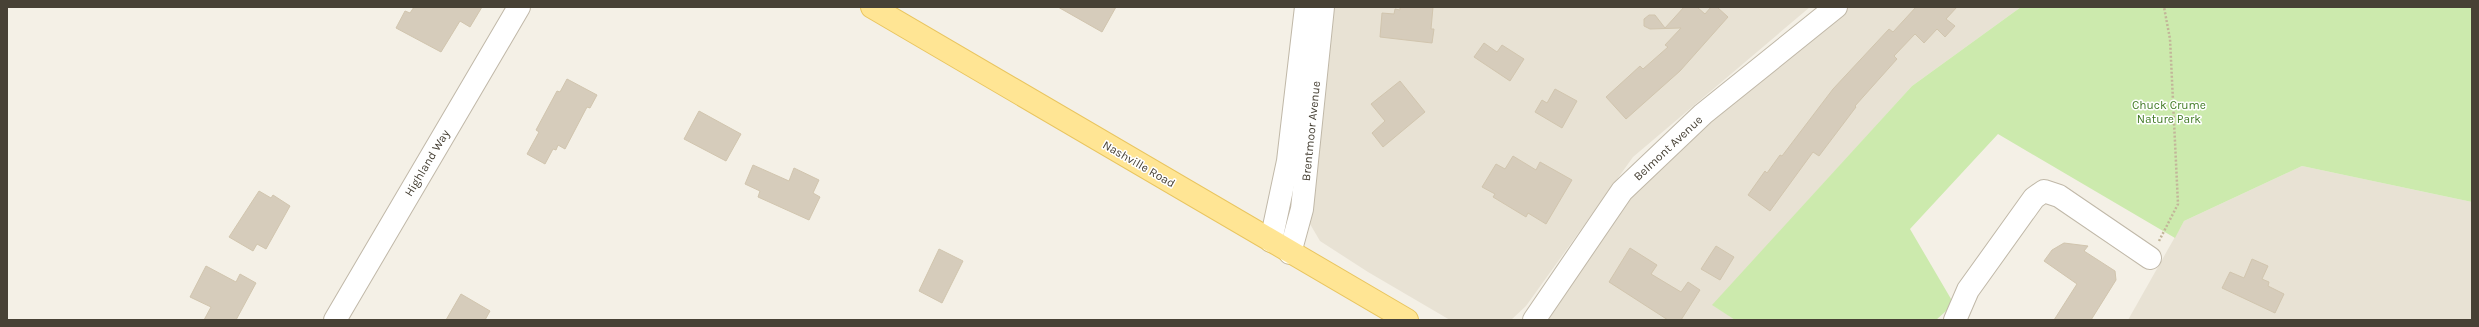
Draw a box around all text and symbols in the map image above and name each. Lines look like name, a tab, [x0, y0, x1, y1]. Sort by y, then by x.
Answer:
street label: Brentmoor Avenue	[1299, 80, 1323, 182]
park label: Chuck Crume Nature Park	[2132, 98, 2206, 126]
street label: Belmont Avenue	[1631, 113, 1705, 183]
street label: Highland Way	[402, 127, 453, 199]
street label: Nashville Road	[1100, 138, 1178, 190]

